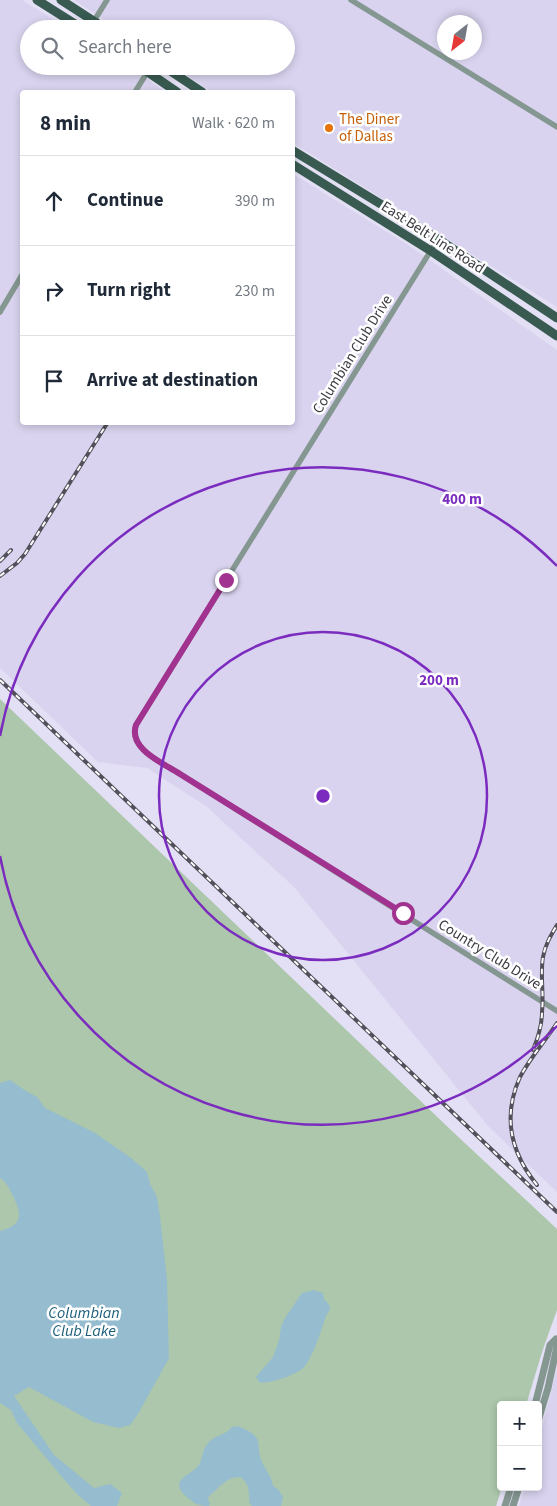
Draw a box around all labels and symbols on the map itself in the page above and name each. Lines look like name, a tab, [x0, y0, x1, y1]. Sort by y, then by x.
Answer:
north arrow	[437, 15, 482, 60]
place label: The Diner of Dallas	[339, 109, 400, 147]
marker: The Diner of Dallas	[323, 122, 335, 134]
street label: East Belt Line Road	[377, 196, 489, 279]
street label: Columbian Club Drive	[307, 291, 397, 418]
text: 400 m	[442, 489, 482, 510]
route end	[215, 569, 238, 592]
text: 200 m	[419, 670, 459, 691]
centre of rings	[314, 787, 332, 805]
route start	[392, 902, 415, 925]
street label: Country Club Drive	[434, 914, 545, 995]
water label: Columbian Club Lake	[48, 1302, 120, 1342]

